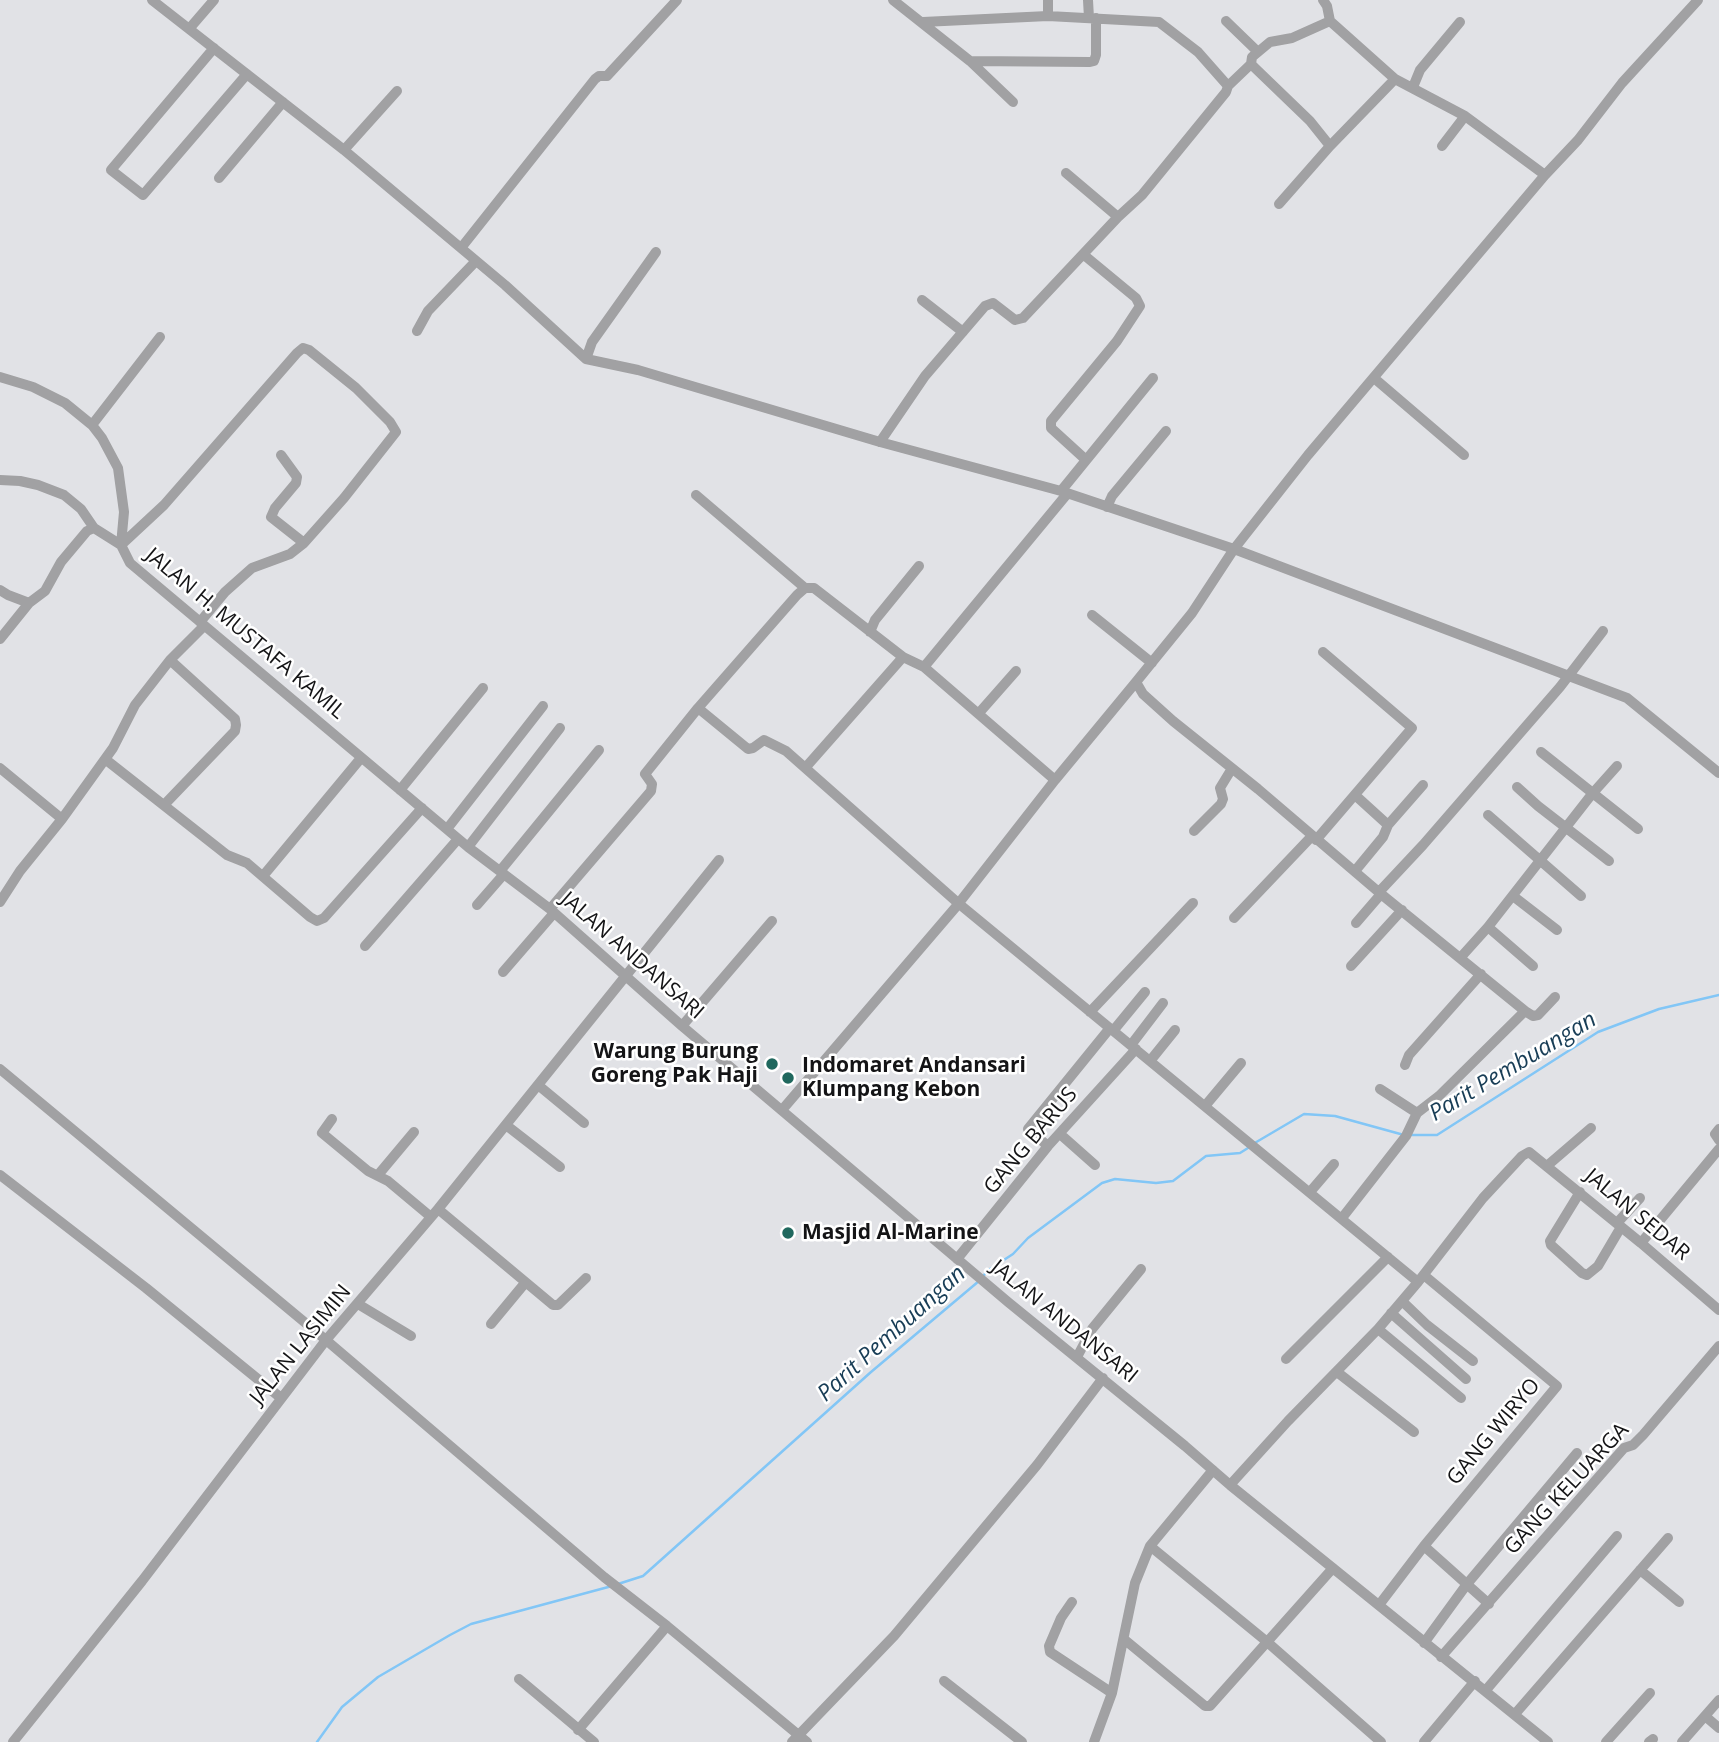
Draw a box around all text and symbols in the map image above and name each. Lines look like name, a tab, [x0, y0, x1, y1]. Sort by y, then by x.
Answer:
street label: JALAN H. MUSTAFA KAMIL	[140, 543, 350, 725]
street label: JALAN ANDANSARI	[555, 887, 709, 1025]
water label: Parit Pembuangan	[1424, 1006, 1602, 1128]
place label: Warung Burung Goreng Pak Haji	[591, 1039, 758, 1089]
place label: Indomaret Andansari Klumpang Kebon	[802, 1053, 1026, 1103]
marker: Warung Burung Goreng Pak Haji	[764, 1056, 780, 1072]
marker: Indomaret Andansari Klumpang Kebon	[780, 1070, 796, 1086]
street label: GANG BARUS	[979, 1082, 1083, 1200]
street label: JALAN SEDAR	[1579, 1164, 1695, 1266]
place label: Masjid Al-Marine	[802, 1220, 979, 1246]
marker: Masjid Al-Marine	[780, 1225, 796, 1241]
street label: JALAN ANDANSARI	[986, 1255, 1142, 1389]
water label: Parit Pembuangan	[812, 1260, 972, 1408]
street label: JALAN LASIMIN	[245, 1280, 357, 1410]
street label: GANG WIRYO	[1442, 1374, 1546, 1490]
street label: GANG KELUARGA	[1500, 1418, 1634, 1560]

